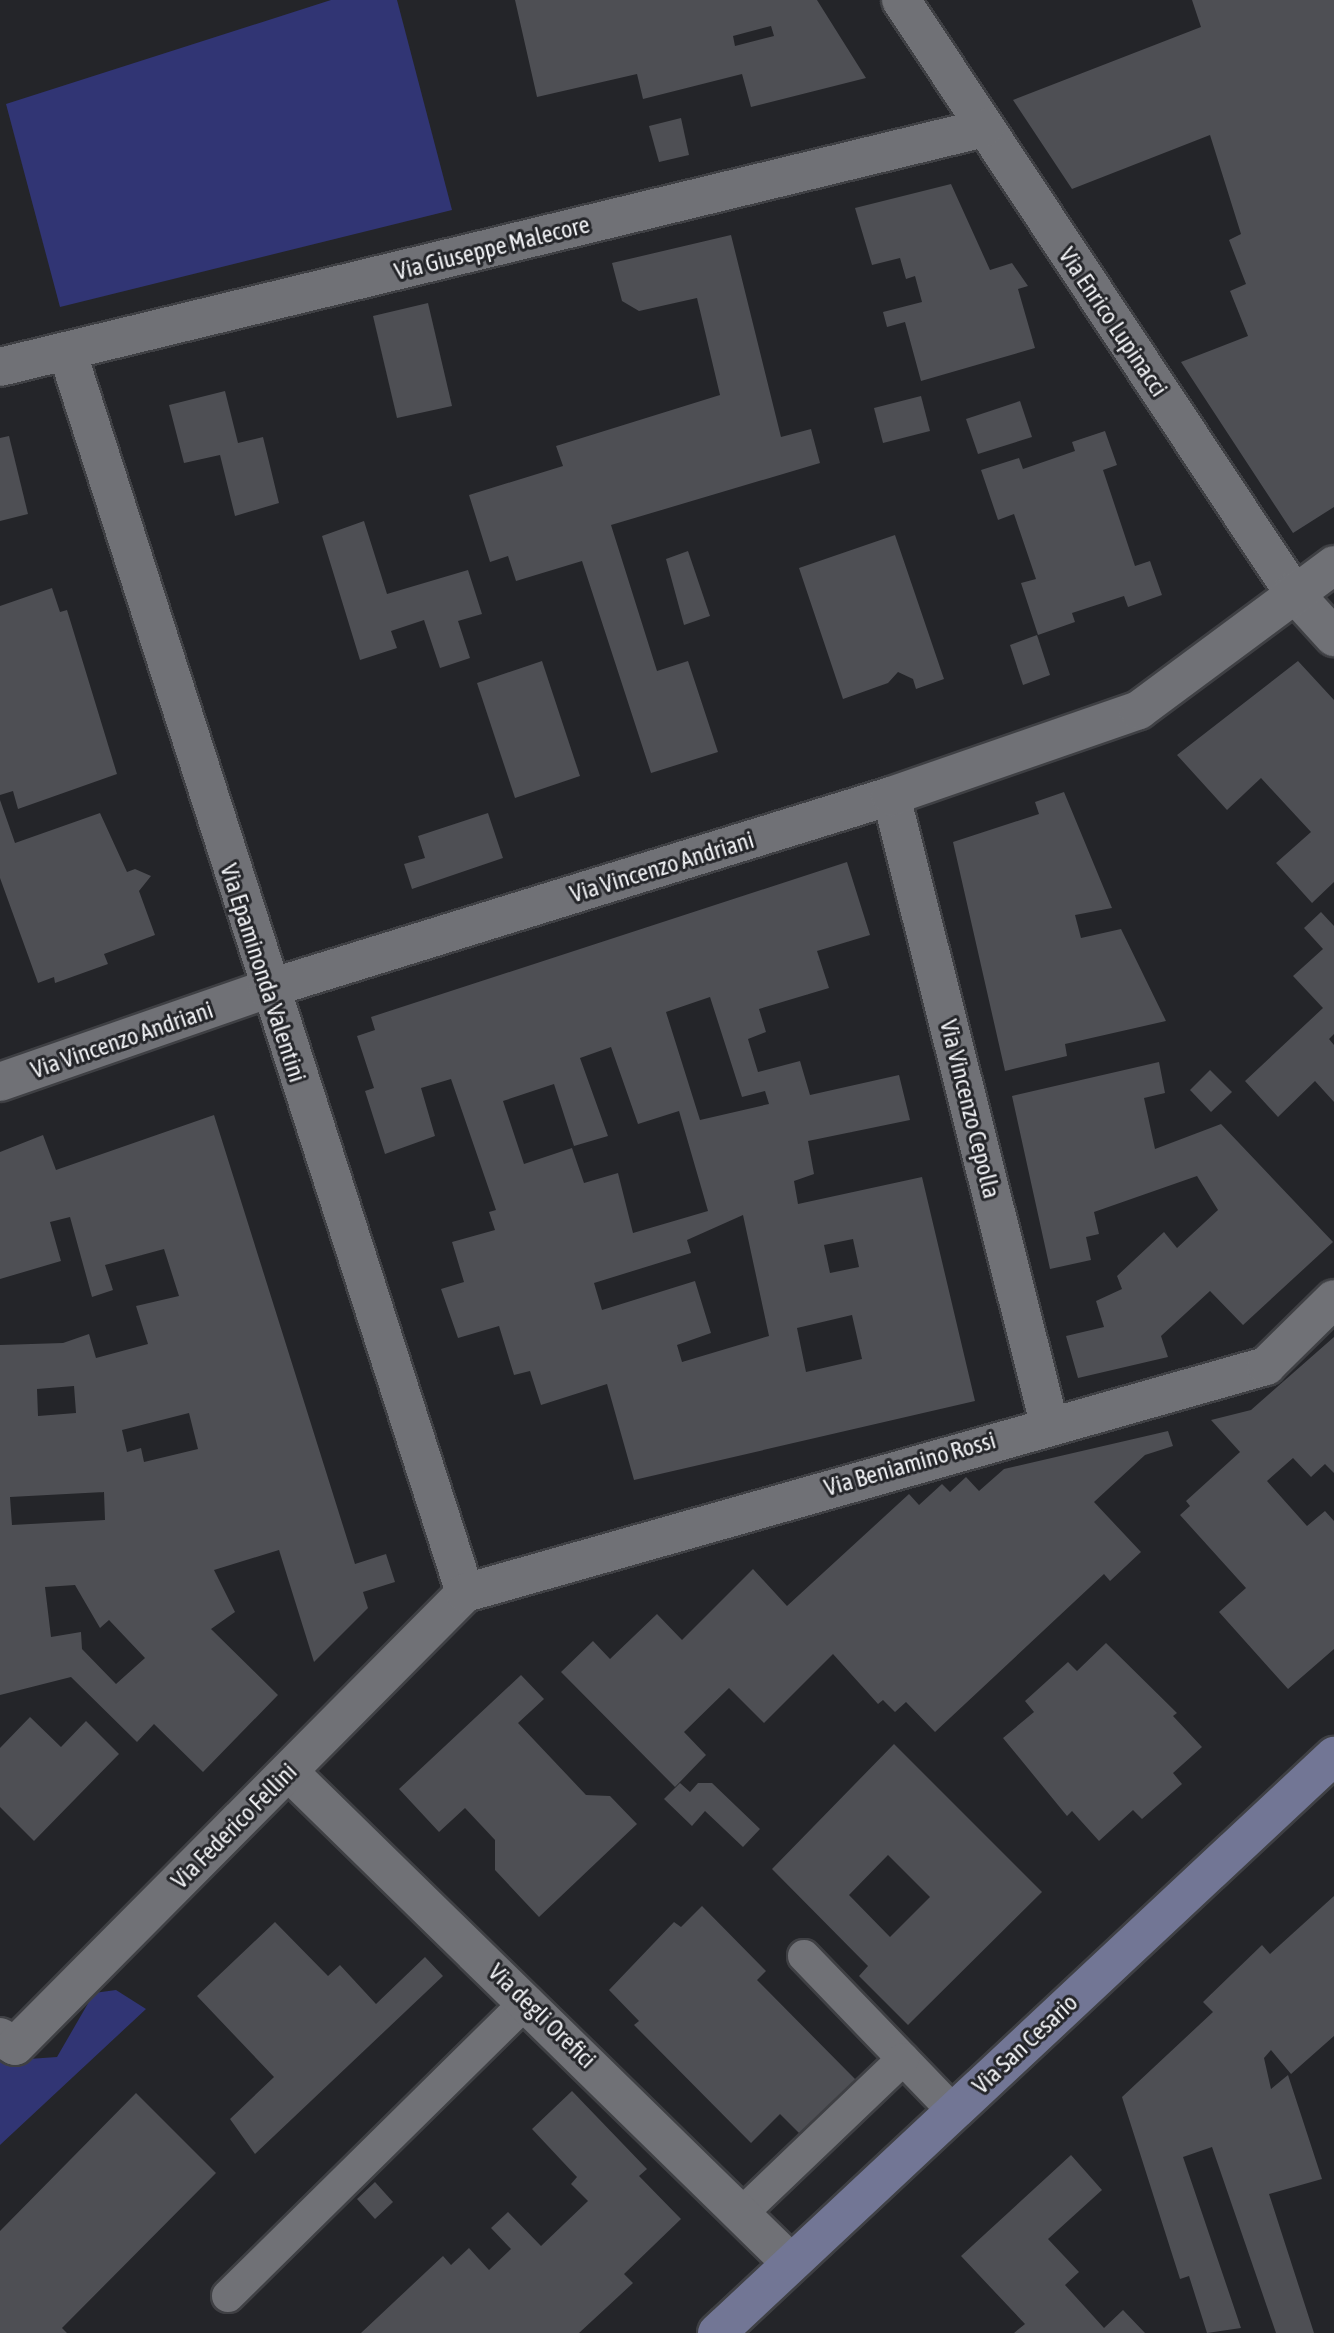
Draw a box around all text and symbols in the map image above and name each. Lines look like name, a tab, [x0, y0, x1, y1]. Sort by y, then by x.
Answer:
street label: Via Giuseppe Malecore	[391, 210, 593, 286]
street label: Via Enrico Lupinacci	[1053, 242, 1173, 402]
street label: Via Vincenzo Andriani	[567, 825, 757, 909]
street label: Via Epaminonda Valentini	[214, 860, 312, 1086]
street label: Via Vincenzo Andriani	[27, 995, 217, 1085]
street label: Via Vincenzo Cepolla	[934, 1017, 1006, 1201]
street label: Via Beniamino Rossi	[821, 1426, 999, 1502]
street label: Via Federico Fellini	[165, 1757, 303, 1895]
street label: Via degli Orefici	[482, 1958, 602, 2074]
street label: Via San Cesario	[967, 1988, 1083, 2100]

